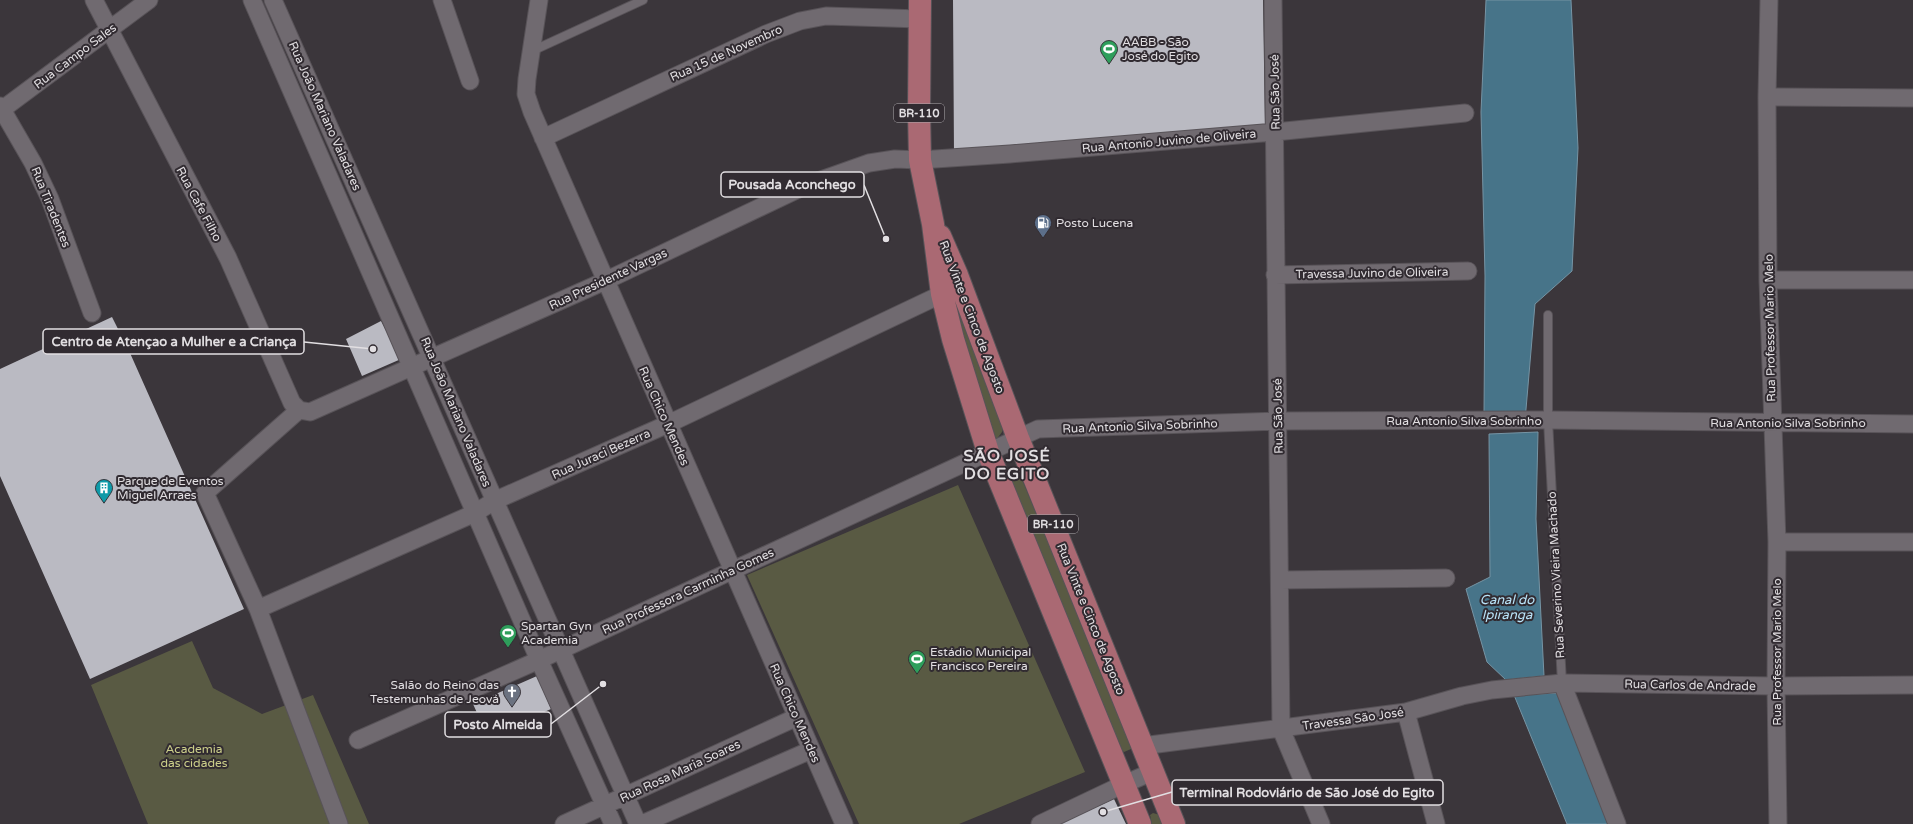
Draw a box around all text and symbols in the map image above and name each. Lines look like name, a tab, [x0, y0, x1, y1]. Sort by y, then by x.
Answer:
street label: Rua Campo Sales	[31, 20, 119, 92]
street label: Rua 15 de Novembro	[668, 22, 784, 84]
place label: AABB - São José do Egito	[1122, 35, 1198, 63]
street label: Rua João Mariano Valadares	[286, 39, 364, 193]
sports icon: AABB - São José do Egito	[1099, 39, 1119, 64]
street label: Rua São José	[1267, 54, 1283, 130]
road number: BR-110	[894, 104, 944, 122]
street label: Rua Antonio Juvino de Oliveira	[1081, 126, 1257, 156]
street label: Rua Cafe Filho	[173, 164, 225, 244]
street label: Rua Tiradentes	[28, 165, 74, 250]
callout: Pousada Aconchego	[721, 172, 864, 197]
text: Pousada Aconchego	[728, 177, 856, 193]
fuel station icon: Posto Lucena	[1033, 213, 1053, 238]
place label: Posto Lucena	[1056, 216, 1133, 230]
street label: Rua Vinte e Cinco de Agosto	[936, 239, 1008, 395]
street label: Rua Presidente Vargas	[547, 245, 669, 312]
street label: Rua Professor Mario Melo	[1762, 254, 1778, 402]
street label: Travessa Juvino de Oliveira	[1296, 265, 1448, 281]
callout: Centro de Atençao a Mulher e a Criança	[43, 329, 304, 354]
text: Centro de Atençao a Mulher e a Criança	[52, 334, 296, 350]
street label: Rua João Mariano Valadares	[418, 335, 494, 489]
street label: Rua Chico Mendes	[636, 364, 692, 468]
street label: Rua São José	[1270, 378, 1286, 454]
street label: Rua Antonio Silva Sobrinho	[1386, 414, 1542, 428]
street label: Rua Antonio Silva Sobrinho	[1062, 416, 1218, 436]
street label: Rua Antonio Silva Sobrinho	[1710, 416, 1866, 430]
street label: Rua Juraci Bezerra	[550, 426, 652, 482]
district label: SÃO JOSÉ DO EGITO	[963, 446, 1051, 484]
place label: Parque de Eventos Miguel Arraes	[117, 474, 224, 502]
building icon: Parque de Eventos Miguel Arraes	[94, 478, 114, 503]
street label: Rua Severino Vieira Machado	[1545, 491, 1567, 659]
road number: BR-110	[1028, 515, 1078, 533]
street label: Rua Vinte e Cinco de Agosto	[1054, 541, 1128, 697]
street label: Rua Professora Carminha Gomes	[600, 545, 776, 637]
street label: Rua Professor Mario Melo	[1770, 578, 1784, 726]
water label: Canal do Ipiranga	[1480, 592, 1535, 623]
place label: Spartan Gyn Academia	[521, 619, 592, 647]
sports icon: Spartan Gyn Academia	[498, 623, 518, 648]
place label: Estádio Municipal Francisco Pereira	[930, 645, 1031, 673]
sports icon: Estádio Municipal Francisco Pereira	[907, 649, 927, 674]
street label: Rua Chico Mendes	[767, 661, 823, 765]
street label: Rua Carlos de Andrade	[1624, 677, 1756, 693]
place label: Salão do Reino das Testemunhas de Jeová	[370, 678, 499, 706]
church icon: Salão do Reino das Testemunhas de Jeová	[502, 682, 522, 707]
street label: Travessa São José	[1301, 705, 1405, 733]
callout: Posto Almeida	[445, 712, 551, 737]
text: Posto Almeida	[453, 717, 543, 733]
street label: Rua Rosa Maria Soares	[618, 737, 743, 805]
park label: Academia das cidades	[160, 742, 228, 770]
callout: Terminal Rodoviário de São José do Egito	[1172, 780, 1443, 805]
text: Terminal Rodoviário de São José do Egito	[1179, 785, 1435, 801]

